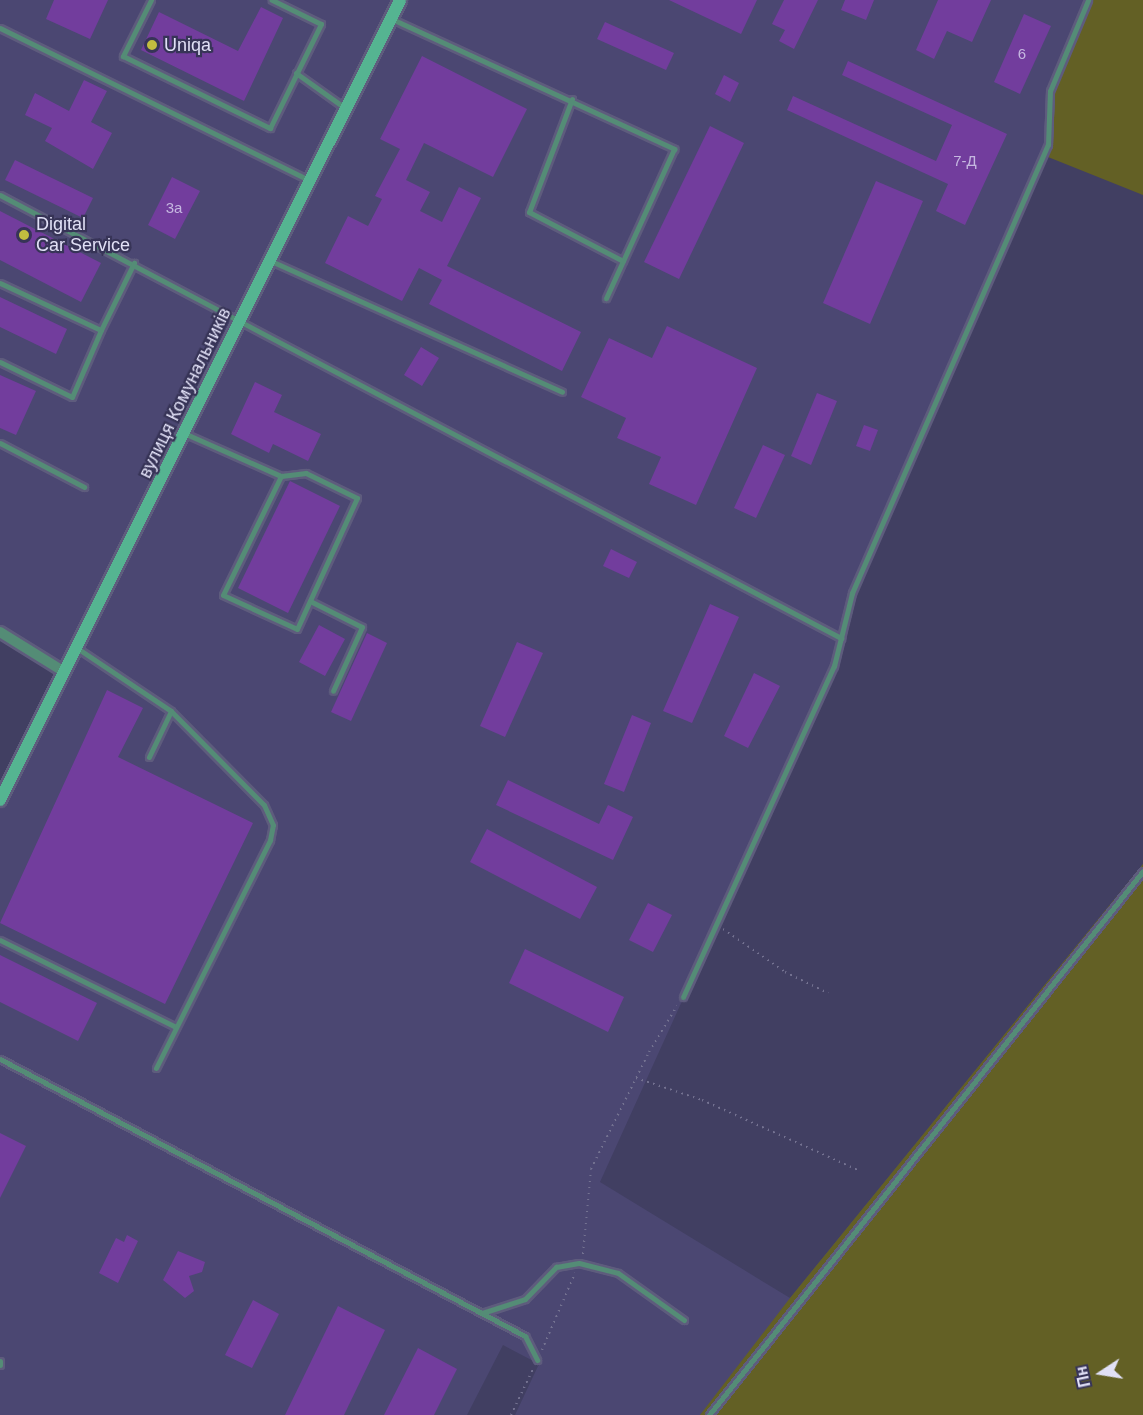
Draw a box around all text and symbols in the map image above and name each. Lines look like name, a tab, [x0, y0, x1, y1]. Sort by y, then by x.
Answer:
place label: Uniqa	[164, 34, 211, 56]
marker: Uniqa	[145, 38, 159, 52]
house number: 6	[1018, 45, 1026, 63]
house number: 7-Д	[953, 152, 977, 170]
house number: 3а	[166, 199, 182, 217]
place label: Digital Car Service	[36, 214, 130, 256]
marker: Digital Car Service	[17, 228, 31, 242]
street label: вулиця Комунальників	[134, 304, 236, 482]
north arrow	[1071, 1343, 1131, 1403]
text: Пн	[1072, 1365, 1093, 1389]

